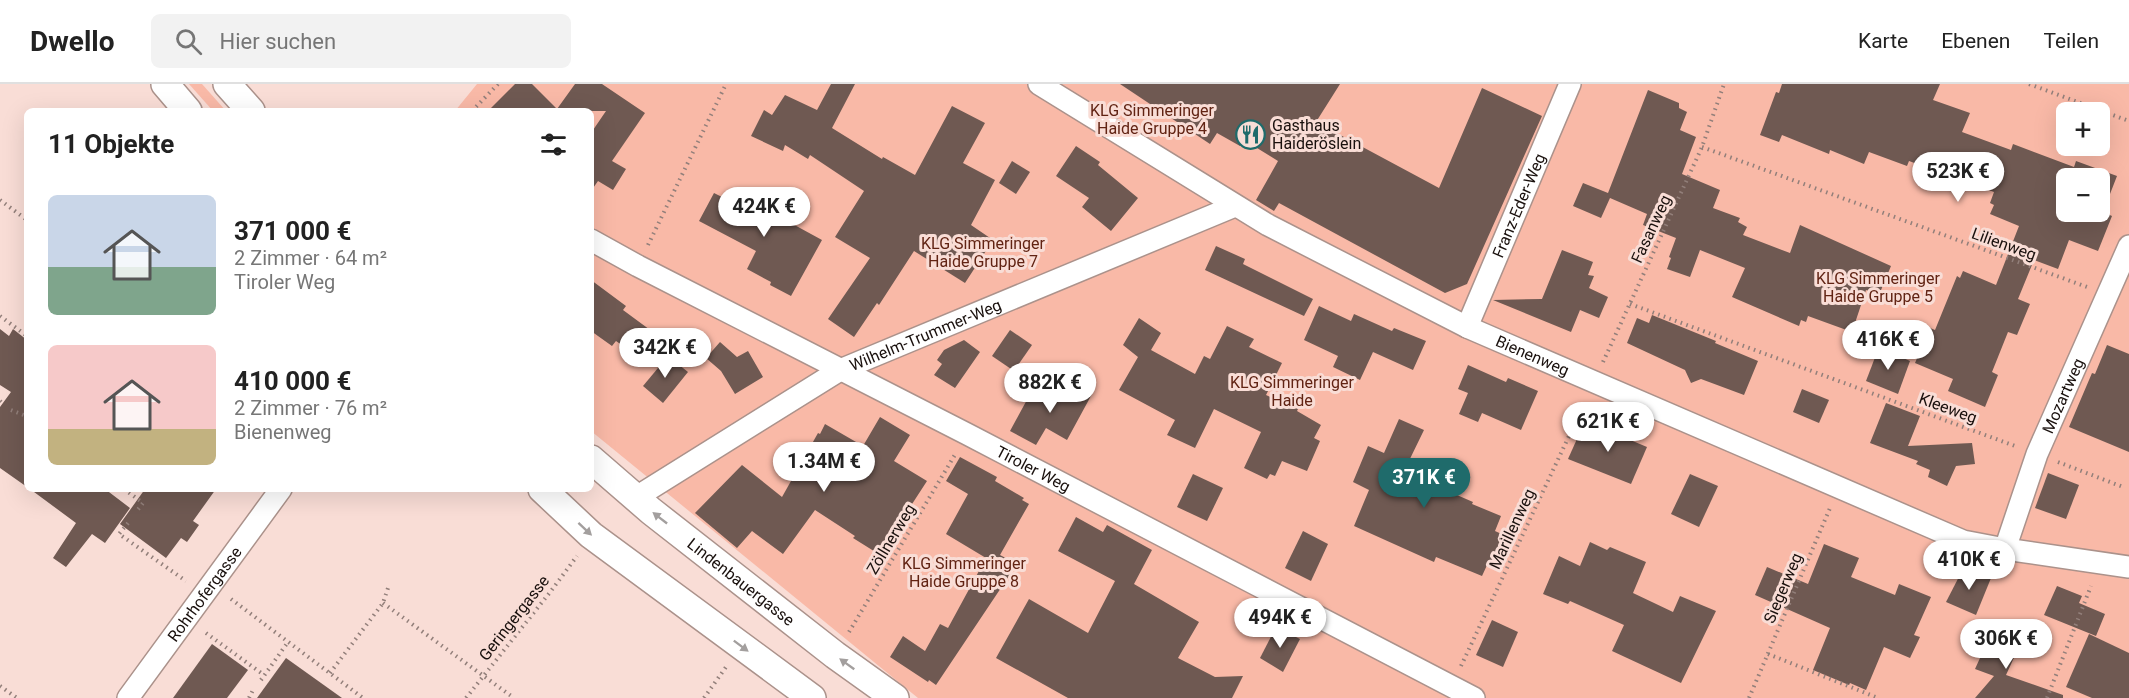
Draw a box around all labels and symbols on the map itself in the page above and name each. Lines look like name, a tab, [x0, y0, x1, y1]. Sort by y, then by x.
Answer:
park label: KLG Simmeringer Haide Gruppe 4	[1090, 101, 1215, 138]
place label: Gasthaus Haideröslein	[1272, 116, 1361, 153]
restaurant icon: Gasthaus Haideröslein	[1235, 118, 1267, 150]
street label: Franz-Eder-Weg	[1488, 150, 1549, 260]
pin: 523K €	[1909, 152, 2007, 203]
pin: 424K €	[715, 187, 813, 238]
street label: Fasanweg	[1627, 192, 1675, 266]
street label: Lilienweg	[1969, 224, 2039, 264]
park label: KLG Simmeringer Haide Gruppe 7	[921, 234, 1046, 271]
park label: KLG Simmeringer Haide Gruppe 5	[1816, 269, 1941, 306]
street label: Wilhelm-Trummer-Weg	[847, 295, 1004, 375]
pin: 416K €	[1839, 320, 1937, 371]
pin: 342K €	[616, 328, 714, 379]
street label: Bienenweg	[1493, 331, 1572, 379]
street label: Mozartweg	[2038, 355, 2088, 436]
pin: 882K €	[1001, 363, 1099, 414]
park label: KLG Simmeringer Haide	[1230, 373, 1355, 410]
street label: Kleeweg	[1916, 389, 1980, 427]
pin: 621K €	[1559, 402, 1657, 453]
street label: Tiroler Weg	[993, 441, 1074, 496]
pin: 1.34M €	[769, 442, 879, 493]
pin: 371K €	[1375, 458, 1473, 509]
street label: Marillenweg	[1485, 486, 1539, 572]
street label: Zöllnerweg	[863, 500, 919, 578]
one-way arrow	[652, 512, 668, 525]
one-way arrow	[577, 522, 592, 536]
street label: Lindenbauergasse	[684, 534, 799, 629]
pin: 410K €	[1920, 540, 2018, 591]
street label: Rohrhofergasse	[163, 543, 245, 645]
street label: Siegerweg	[1760, 550, 1806, 626]
park label: KLG Simmeringer Haide Gruppe 8	[902, 554, 1027, 591]
street label: Geringergasse	[475, 572, 553, 664]
pin: 494K €	[1231, 598, 1329, 649]
pin: 306K €	[1957, 619, 2055, 670]
one-way arrow	[732, 640, 748, 652]
one-way arrow	[840, 658, 856, 670]

